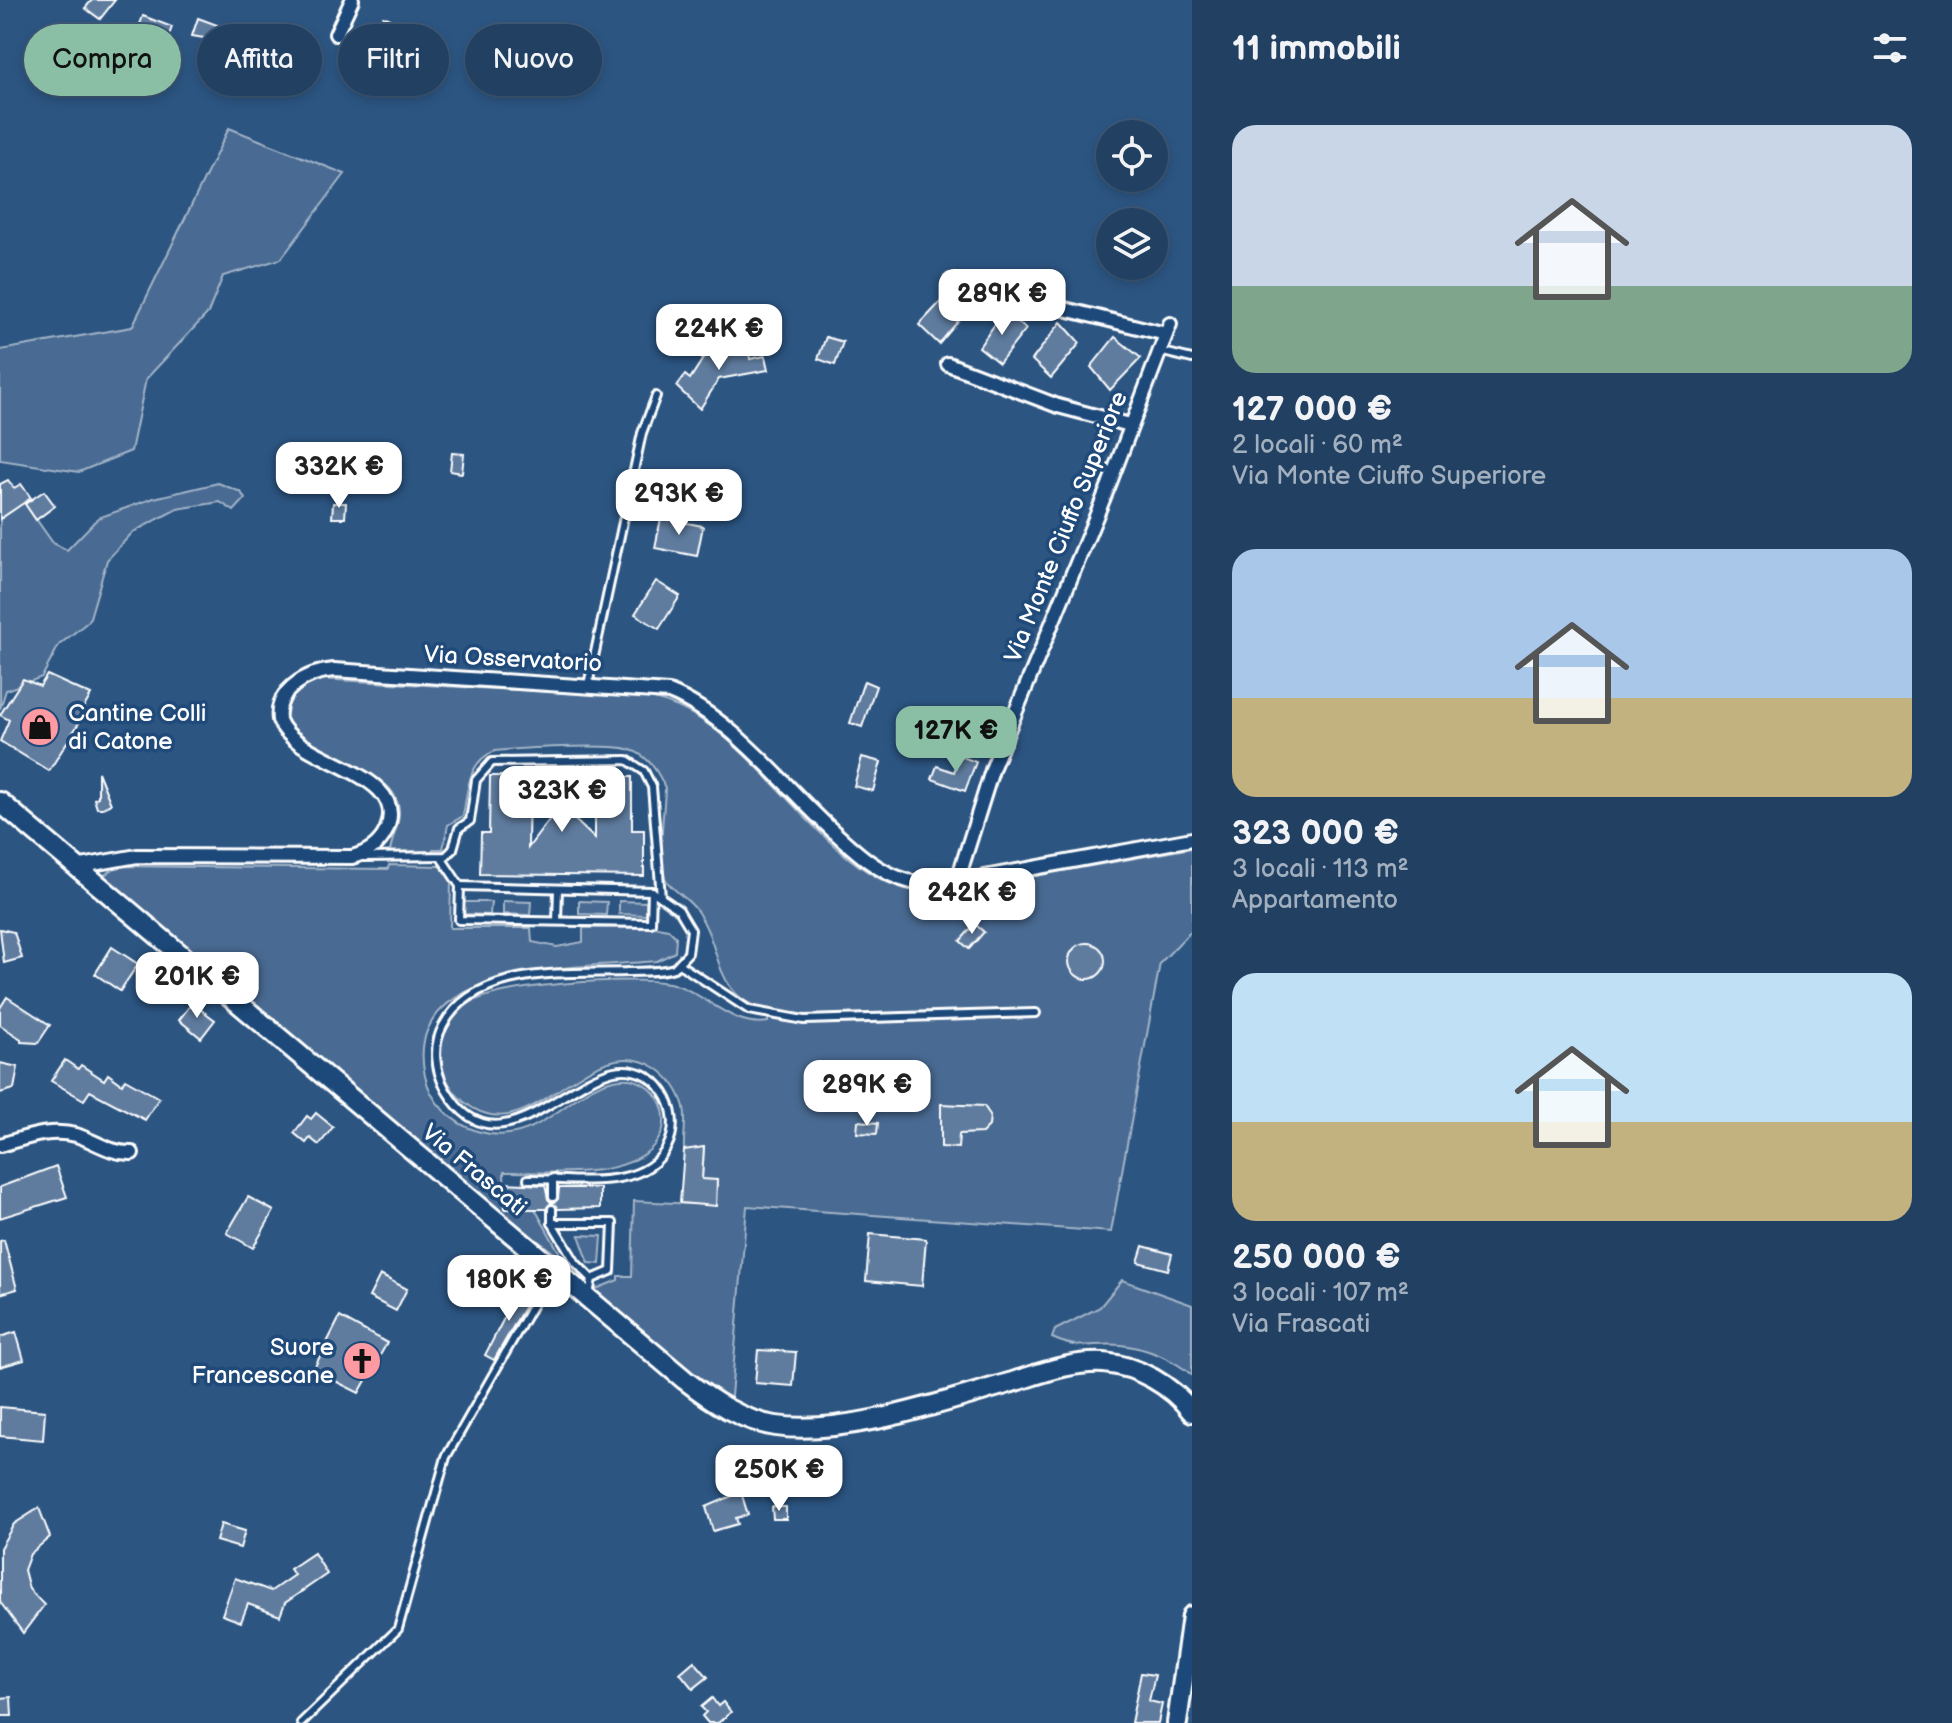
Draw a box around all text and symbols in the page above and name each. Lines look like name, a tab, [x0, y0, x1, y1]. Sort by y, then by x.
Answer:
chip: Compra	[24, 24, 181, 96]
chip: Affitta	[197, 24, 322, 96]
chip: Filtri	[338, 24, 449, 96]
chip: Nuovo	[465, 24, 602, 96]
icon: filters	[1868, 26, 1912, 70]
text: 11 immobili	[1232, 28, 1401, 69]
map controls	[1096, 120, 1168, 280]
button: locate	[1096, 120, 1168, 192]
icon: home	[1500, 177, 1644, 321]
button: layers	[1096, 208, 1168, 280]
pin: 289K €	[937, 269, 1067, 337]
text: 289K €	[957, 279, 1047, 310]
pin: 224K €	[654, 304, 784, 372]
text: 224K €	[674, 314, 764, 345]
street label: Via Monte Ciuffo Superiore	[998, 387, 1134, 667]
text: 127 000 €	[1232, 389, 1392, 430]
text: 2 locali · 60 m²	[1232, 430, 1403, 461]
pin: 332K €	[274, 442, 404, 510]
text: 332K €	[294, 452, 384, 483]
text: Via Monte Ciuffo Superiore	[1232, 461, 1546, 492]
pin: 293K €	[614, 469, 744, 537]
text: 293K €	[634, 479, 724, 510]
icon: home	[1500, 601, 1644, 745]
street label: Via Osservatorio	[423, 640, 603, 678]
place label: Cantine Colli di Catone	[68, 699, 206, 756]
shop icon: Cantine Colli di Catone	[19, 706, 61, 748]
pin: 127K €	[891, 706, 1021, 774]
text: 127K €	[914, 716, 998, 747]
pin: 323K €	[497, 766, 627, 834]
text: 323K €	[517, 776, 607, 807]
text: 323 000 €	[1232, 813, 1399, 854]
text: 3 locali · 113 m²	[1232, 854, 1409, 885]
pin: 242K €	[907, 868, 1037, 936]
text: 242K €	[927, 878, 1017, 909]
text: Appartamento	[1232, 885, 1398, 916]
pin: 201K €	[132, 952, 262, 1020]
text: 201K €	[154, 962, 240, 993]
icon: home	[1500, 1025, 1644, 1169]
pin: 289K €	[802, 1060, 932, 1128]
text: 289K €	[822, 1070, 912, 1101]
street label: Via Frascati	[416, 1118, 532, 1222]
text: 250 000 €	[1232, 1237, 1401, 1278]
pin: 180K €	[444, 1255, 574, 1323]
text: 180K €	[465, 1265, 553, 1296]
text: 3 locali · 107 m²	[1232, 1278, 1409, 1309]
text: Via Frascati	[1232, 1309, 1370, 1340]
place label: Suore Francescane	[191, 1333, 334, 1390]
church icon: Suore Francescane	[341, 1340, 383, 1382]
pin: 250K €	[714, 1445, 844, 1513]
text: 250K €	[733, 1455, 825, 1486]

